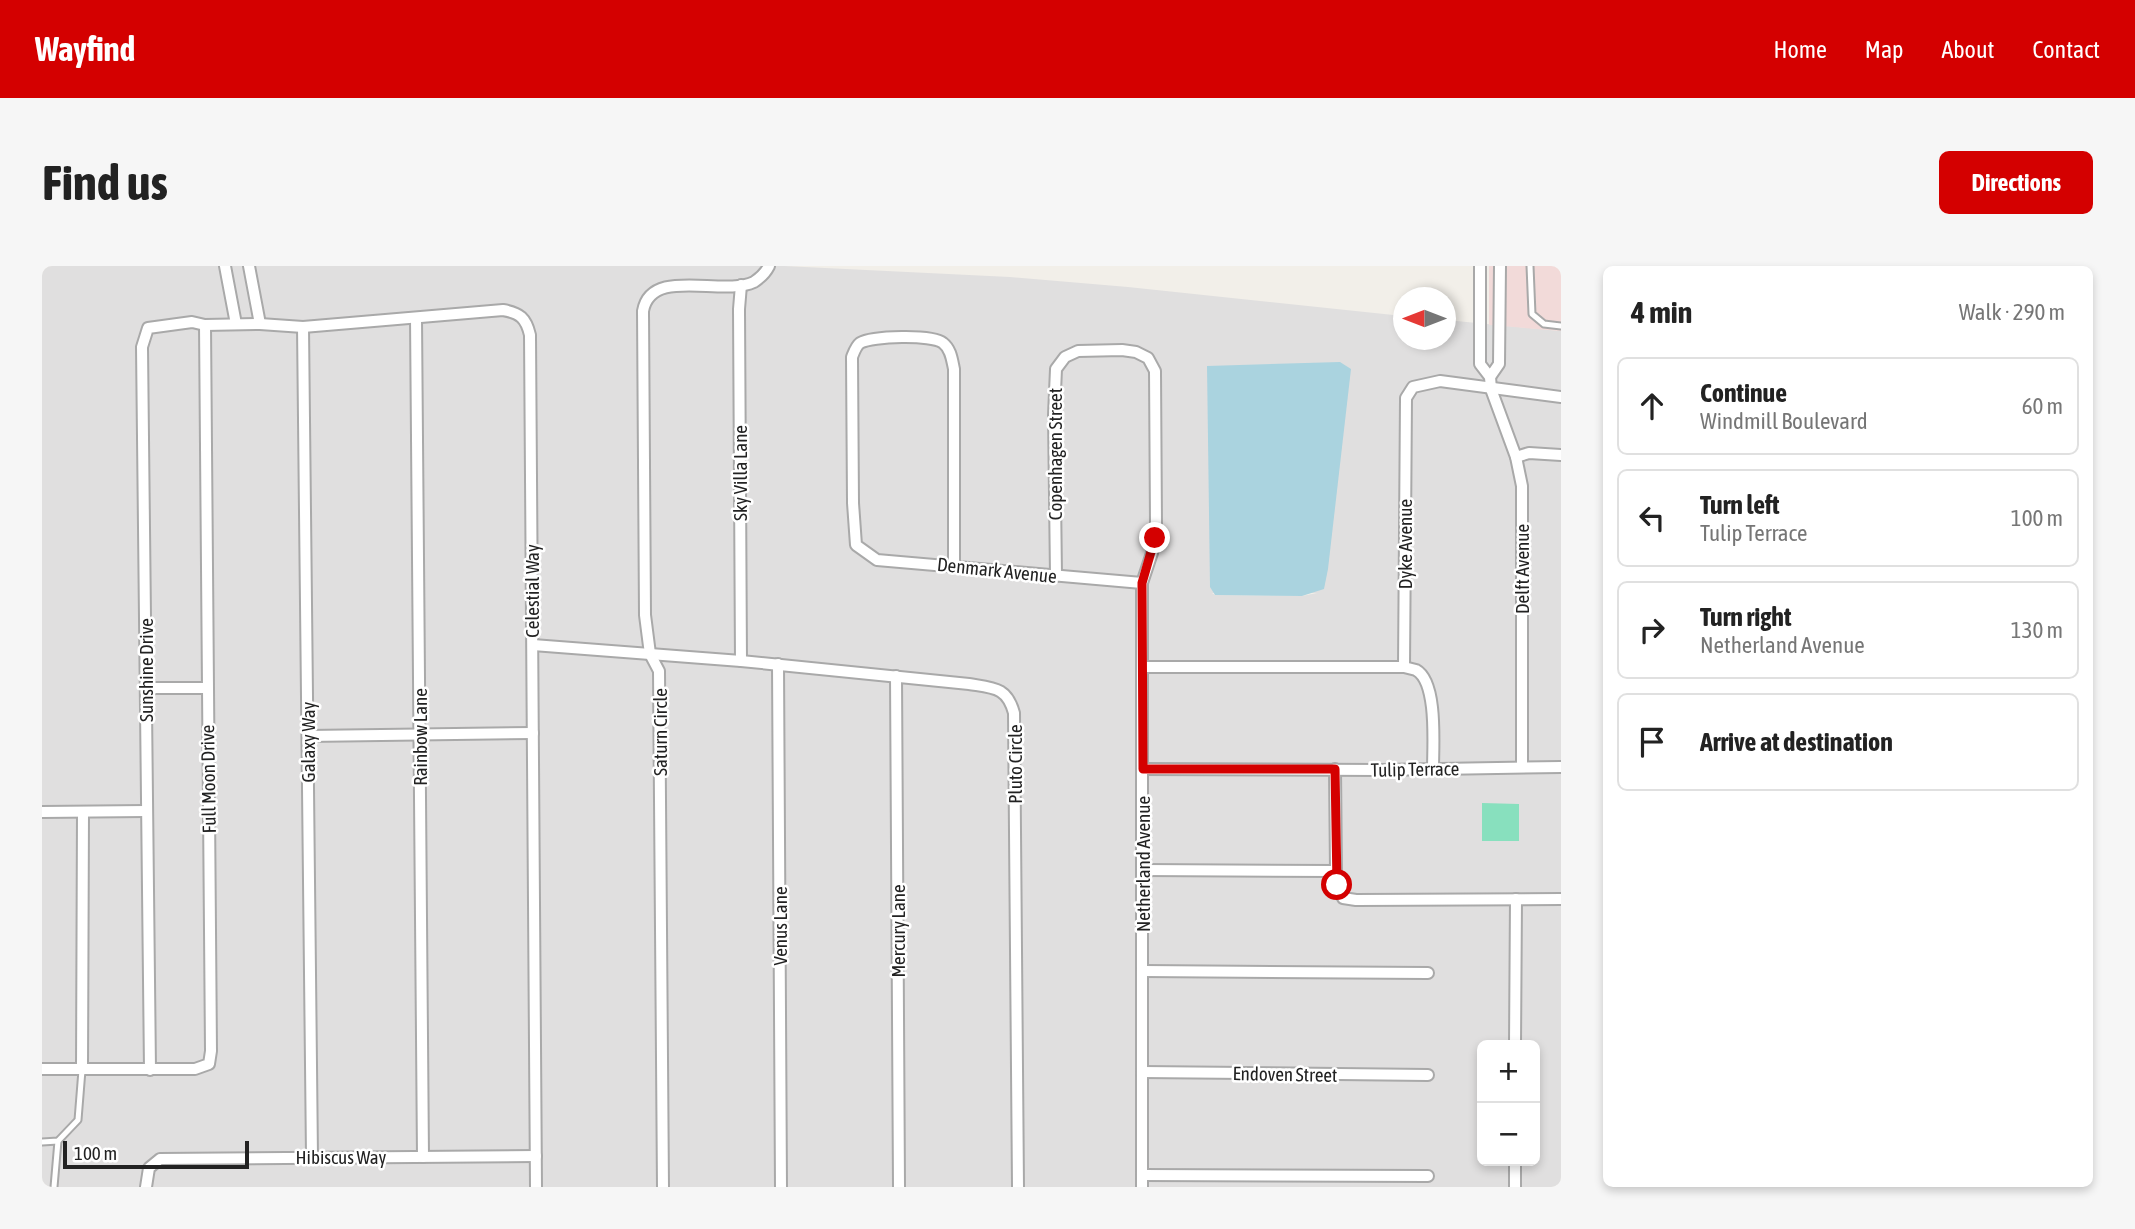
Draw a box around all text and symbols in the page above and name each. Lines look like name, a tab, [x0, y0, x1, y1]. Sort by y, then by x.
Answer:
text: Wayfind	[35, 30, 135, 68]
text: Home	[1773, 36, 1827, 63]
text: Map	[1865, 36, 1903, 63]
text: About	[1941, 36, 1994, 63]
text: Contact	[2032, 36, 2100, 63]
button: Directions	[1939, 151, 2093, 214]
text: Find us	[42, 154, 168, 210]
north arrow	[1393, 287, 1456, 350]
text: 4 min	[1631, 295, 1692, 329]
text: Walk · 290 m	[1959, 299, 2065, 325]
text: Continue	[1700, 378, 1787, 408]
icon: ahead	[1633, 387, 1671, 425]
street label: Copenhagen Street	[1044, 388, 1066, 520]
text: 60 m	[2022, 393, 2063, 419]
text: Windmill Boulevard	[1700, 408, 1868, 434]
street label: Sky Villa Lane	[729, 425, 751, 521]
text: Turn left	[1700, 490, 1780, 520]
street label: Dyke Avenue	[1394, 499, 1416, 589]
icon: left	[1633, 499, 1671, 537]
text: 100 m	[2011, 505, 2063, 531]
text: Tulip Terrace	[1700, 520, 1807, 546]
route end	[1139, 522, 1170, 553]
street label: Delft Avenue	[1511, 524, 1533, 614]
street label: Celestial Way	[521, 544, 543, 638]
street label: Denmark Avenue	[936, 553, 1058, 587]
text: Turn right	[1700, 602, 1791, 632]
icon: right	[1633, 611, 1671, 649]
text: 130 m	[2011, 617, 2063, 643]
street label: Sunshine Drive	[135, 618, 157, 722]
text: Netherland Avenue	[1700, 632, 1865, 658]
street label: Rainbow Lane	[409, 688, 431, 786]
street label: Saturn Circle	[649, 688, 671, 776]
street label: Galaxy Way	[297, 701, 319, 782]
icon: arrive	[1633, 723, 1671, 761]
street label: Pluto Circle	[1004, 724, 1026, 804]
street label: Full Moon Drive	[196, 725, 220, 833]
text: Arrive at destination	[1700, 727, 1893, 757]
street label: Tulip Terrace	[1370, 757, 1460, 781]
street label: Netherland Avenue	[1132, 796, 1154, 932]
route start	[1321, 869, 1352, 900]
street label: Mercury Lane	[887, 884, 909, 978]
street label: Venus Lane	[769, 886, 791, 966]
map controls	[1477, 1040, 1540, 1166]
button: +	[1477, 1040, 1540, 1103]
street label: Endoven Street	[1232, 1062, 1338, 1086]
button: −	[1477, 1103, 1540, 1166]
scale bar	[63, 1138, 248, 1170]
text: 100 m	[74, 1142, 117, 1164]
street label: Hibiscus Way	[296, 1146, 387, 1168]

